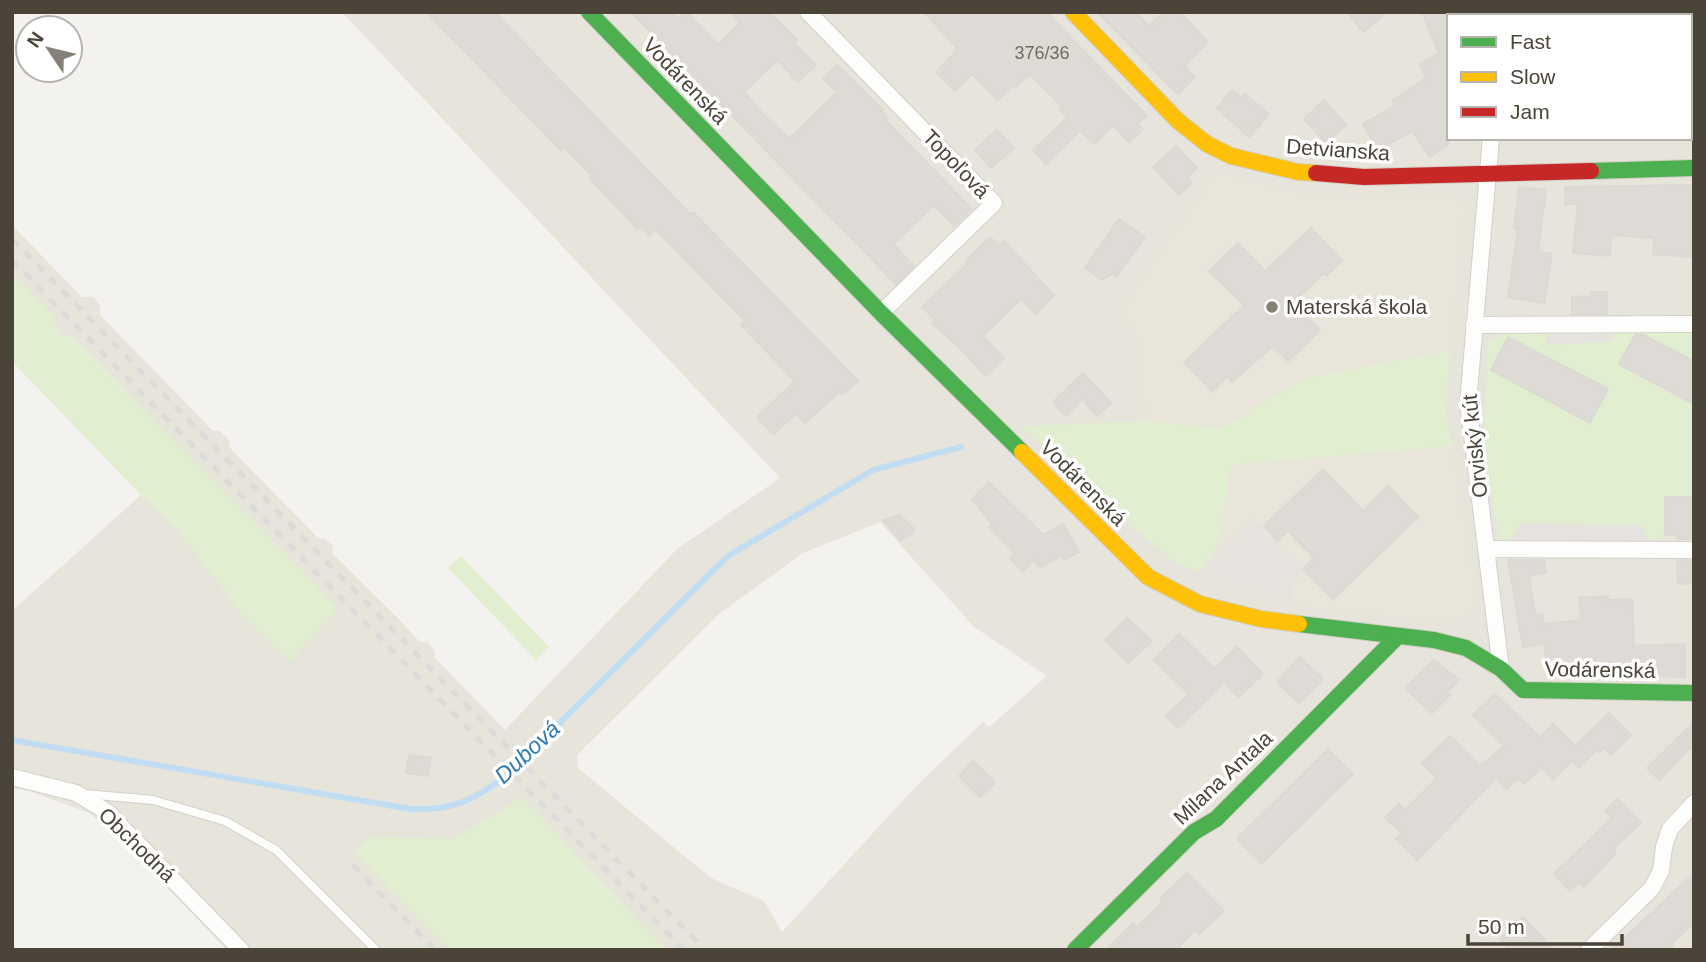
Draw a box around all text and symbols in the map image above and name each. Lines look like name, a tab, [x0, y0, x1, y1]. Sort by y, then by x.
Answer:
north arrow	[14, 14, 84, 84]
legend	[1447, 14, 1692, 140]
text: N	[23, 28, 48, 51]
text: Fast	[1510, 30, 1551, 53]
street label: Vodárenská	[639, 33, 732, 129]
house number: 376/36	[1014, 43, 1070, 63]
text: Slow	[1510, 65, 1556, 88]
text: Jam	[1510, 100, 1550, 123]
street label: Topoľová	[918, 125, 995, 203]
street label: Detvianska	[1285, 134, 1391, 165]
place label: Materská škola	[1286, 295, 1428, 318]
marker: Materská škola	[1264, 299, 1280, 315]
street label: Orviský kút	[1458, 393, 1491, 499]
street label: Vodárenská	[1036, 435, 1131, 530]
street label: Vodárenská	[1544, 657, 1656, 682]
water label: Dubová	[489, 715, 565, 789]
street label: Milana Antala	[1169, 726, 1277, 829]
street label: Obchodná	[94, 803, 180, 887]
scale bar	[1468, 902, 1622, 946]
text: 50 m	[1478, 915, 1525, 938]

